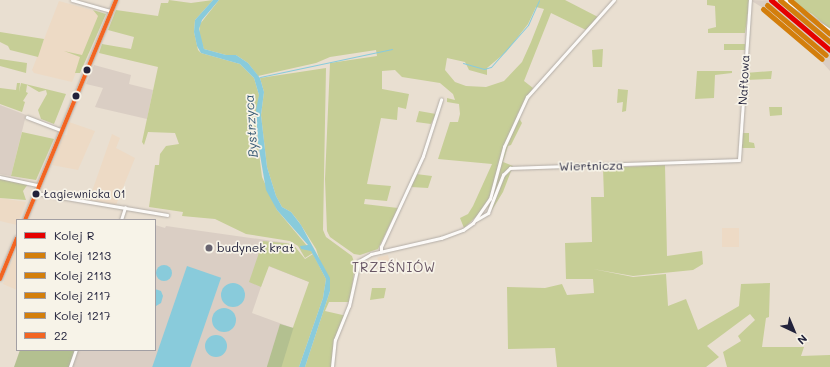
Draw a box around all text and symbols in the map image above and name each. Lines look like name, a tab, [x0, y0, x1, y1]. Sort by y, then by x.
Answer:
street label: Naftowa	[735, 55, 753, 105]
unlabelled marker	[82, 65, 92, 75]
unlabelled marker	[71, 91, 81, 101]
water label: Bystrzyca	[241, 94, 261, 158]
street label: Wiertnicza	[559, 158, 623, 174]
place label: Łagiewnicka 01	[44, 187, 126, 201]
marker: Łagiewnicka 01	[31, 189, 41, 199]
legend	[16, 219, 156, 351]
text: Kolej R	[54, 227, 94, 243]
place label: budynek krat	[217, 241, 295, 255]
marker: budynek krat	[204, 243, 214, 253]
text: Kolej 1213	[54, 247, 111, 263]
district label: TRZEŚNIÓW	[352, 259, 436, 275]
text: Kolej 2113	[54, 267, 111, 283]
text: Kolej 2117	[54, 287, 111, 303]
text: Kolej 1217	[54, 307, 111, 323]
north arrow	[774, 311, 814, 351]
text: 22	[54, 327, 67, 343]
text: N	[794, 332, 811, 348]

